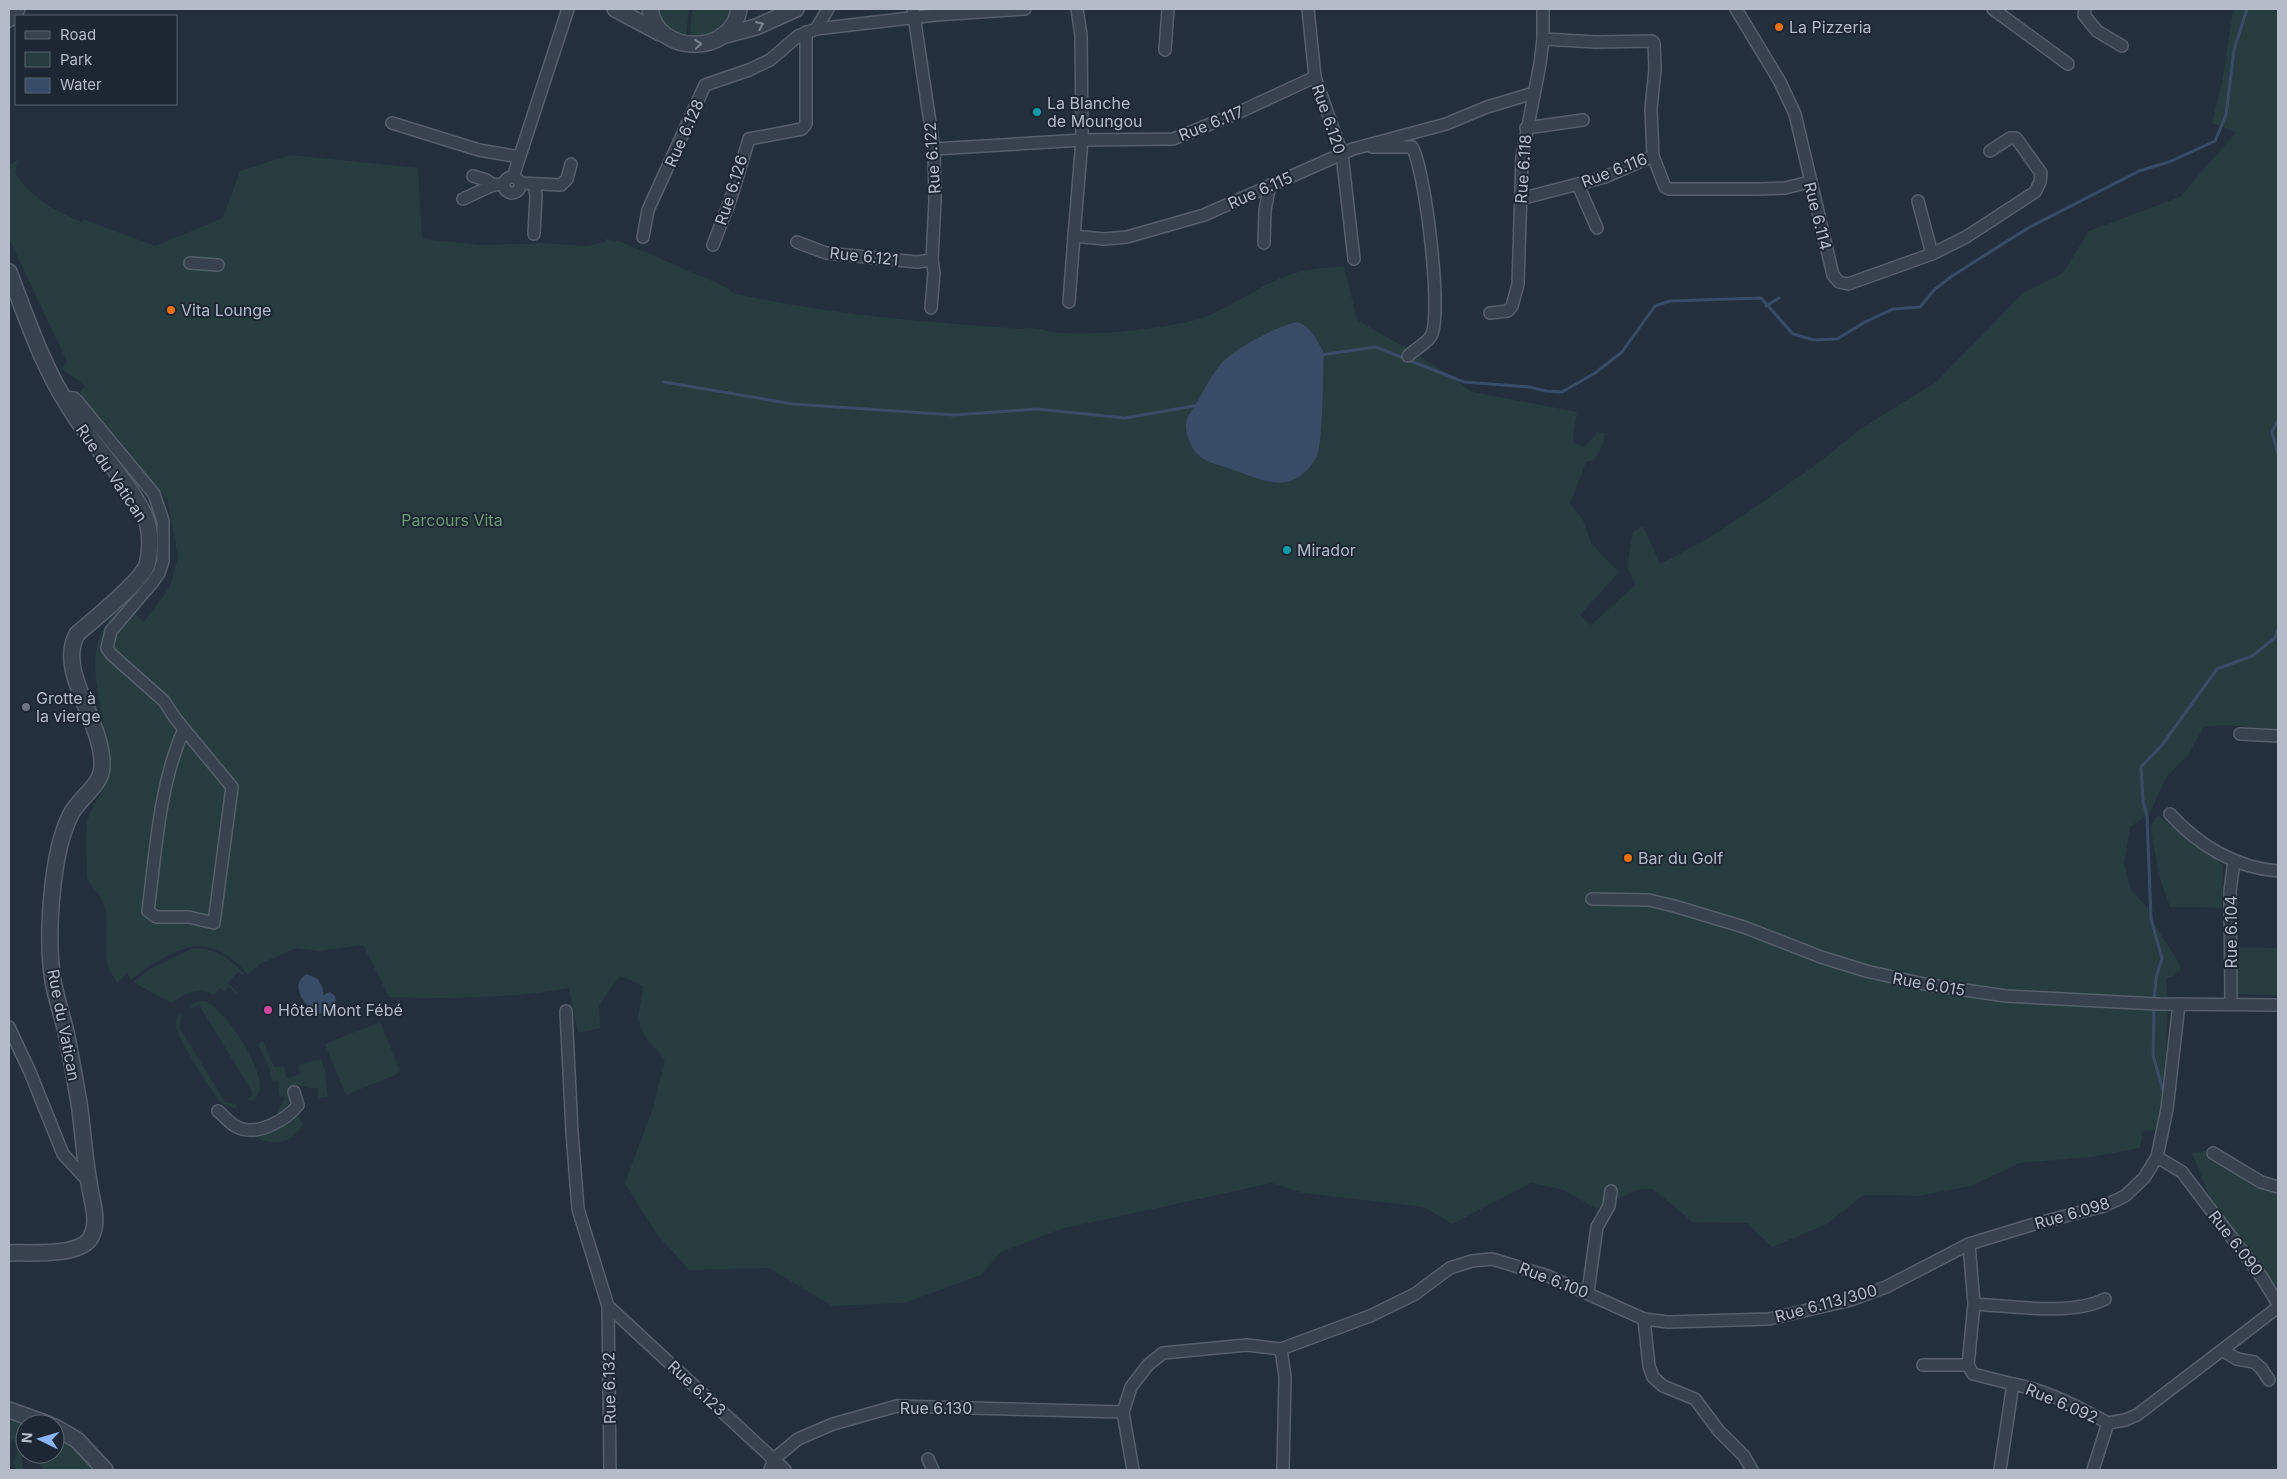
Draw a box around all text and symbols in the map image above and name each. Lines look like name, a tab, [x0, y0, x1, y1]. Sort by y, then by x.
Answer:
legend	[15, 15, 178, 105]
place label: La Pizzeria	[1789, 17, 1872, 37]
one-way arrow	[755, 21, 764, 31]
marker: La Pizzeria	[1773, 21, 1785, 33]
text: Road	[60, 25, 96, 44]
one-way arrow	[694, 39, 702, 50]
text: Park	[60, 50, 93, 69]
text: Water	[60, 75, 102, 94]
street label: Rue 6.120	[1308, 81, 1350, 157]
place label: La Blanche de Moungou	[1047, 93, 1142, 131]
street label: Rue 6.128	[660, 96, 708, 170]
street label: Rue 6.117	[1176, 101, 1246, 145]
marker: La Blanche de Moungou	[1031, 106, 1043, 118]
street label: Rue 6.122	[920, 121, 944, 195]
street label: Rue 6.118	[1511, 134, 1535, 204]
street label: Rue 6.116	[1578, 148, 1650, 192]
street label: Rue 6.126	[710, 152, 752, 228]
street label: Rue 6.115	[1224, 167, 1296, 213]
street label: Rue 6.114	[1800, 180, 1836, 252]
street label: Rue 6.121	[829, 242, 899, 270]
place label: Vita Lounge	[181, 300, 271, 320]
marker: Vita Lounge	[165, 304, 177, 316]
street label: Rue du Vatican	[72, 420, 152, 526]
park label: Parcours Vita	[401, 510, 503, 530]
place label: Mirador	[1297, 540, 1356, 560]
marker: Mirador	[1281, 544, 1293, 556]
place label: Grotte à la vierge	[36, 688, 100, 726]
marker: Grotte à la vierge	[20, 701, 32, 713]
place label: Bar du Golf	[1638, 848, 1723, 868]
marker: Bar du Golf	[1622, 852, 1634, 864]
street label: Rue 6.104	[2221, 895, 2241, 969]
street label: Rue du Vatican	[43, 967, 85, 1083]
street label: Rue 6.015	[1891, 968, 1967, 1000]
place label: Hôtel Mont Fébé	[278, 1000, 403, 1020]
marker: Hôtel Mont Fébé	[262, 1004, 274, 1016]
street label: Rue 6.098	[2032, 1193, 2112, 1233]
street label: Rue 6.090	[2204, 1206, 2268, 1280]
street label: Rue 6.100	[1516, 1258, 1592, 1302]
street label: Rue 6.113/300	[1773, 1280, 1879, 1326]
street label: Rue 6.132	[598, 1352, 620, 1424]
street label: Rue 6.123	[664, 1356, 730, 1420]
street label: Rue 6.092	[2023, 1379, 2101, 1427]
street label: Rue 6.130	[900, 1398, 972, 1418]
north arrow	[15, 1414, 65, 1464]
text: N	[18, 1432, 35, 1444]

